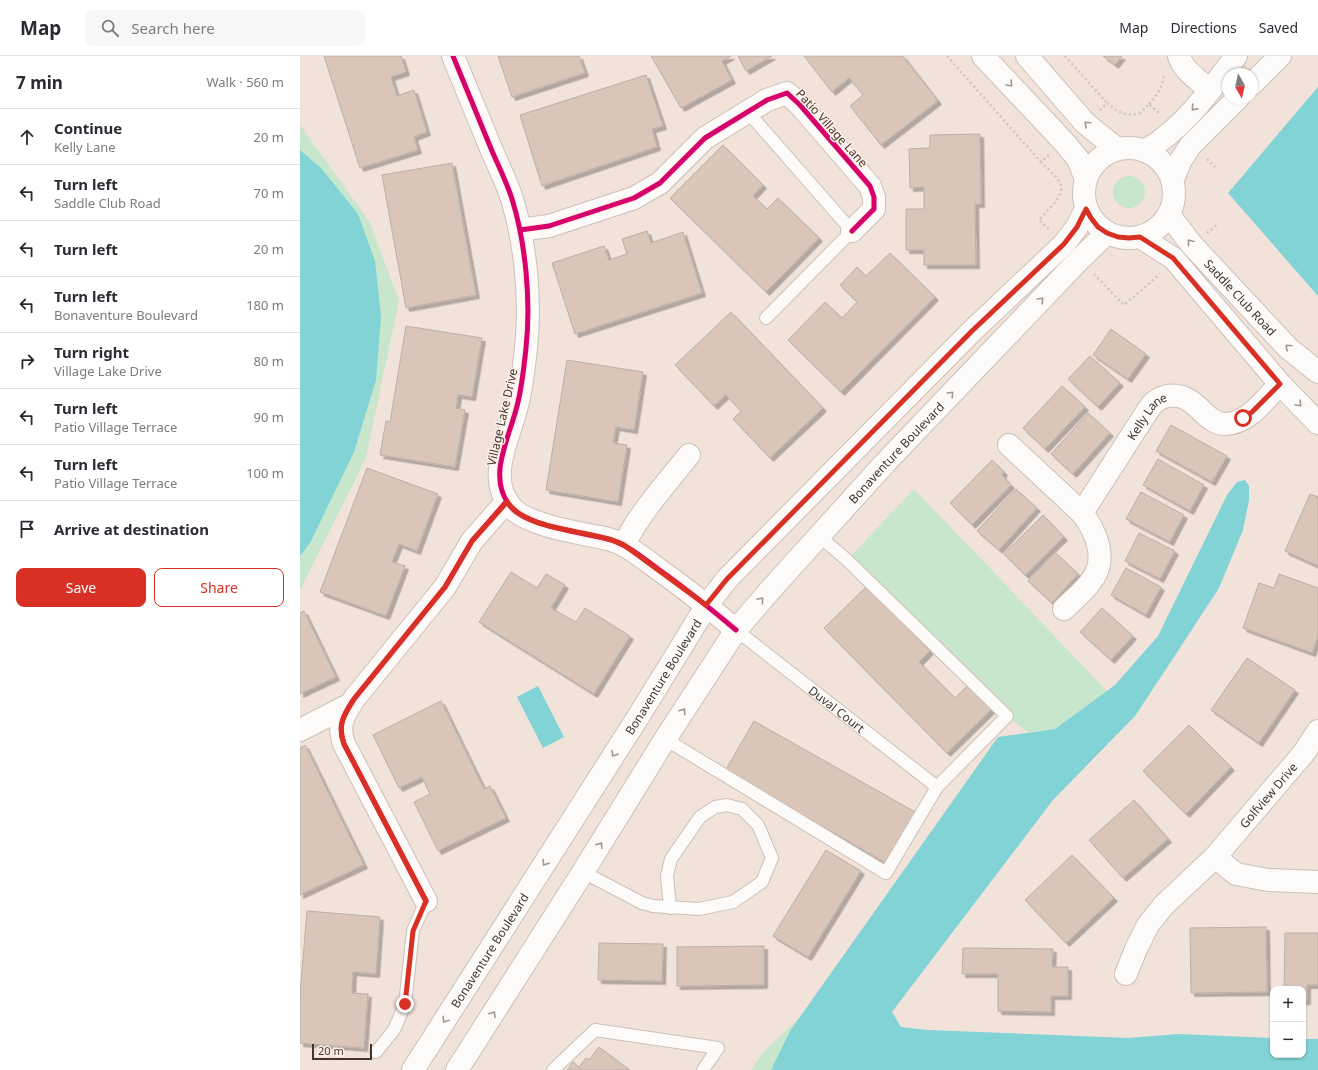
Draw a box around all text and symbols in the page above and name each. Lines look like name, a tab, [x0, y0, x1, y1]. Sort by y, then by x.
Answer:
search box	[85, 10, 365, 46]
text: Map	[20, 15, 61, 41]
icon: search	[99, 17, 121, 39]
text: Search here	[131, 18, 215, 38]
text: Map	[1119, 18, 1148, 37]
text: Directions	[1170, 18, 1237, 37]
text: Saved	[1259, 18, 1298, 37]
north arrow	[1222, 68, 1258, 104]
text: 7 min	[16, 71, 63, 94]
text: Walk · 560 m	[206, 73, 284, 91]
one-way arrow	[1005, 79, 1013, 87]
street label: Patio Village Lane	[792, 85, 872, 171]
one-way arrow	[1191, 104, 1198, 111]
text: Continue	[54, 118, 122, 138]
one-way arrow	[1084, 122, 1092, 129]
icon: ahead	[16, 126, 38, 148]
text: 20 m	[254, 128, 284, 146]
text: Kelly Lane	[54, 138, 116, 156]
text: Turn left	[54, 174, 118, 194]
icon: left	[16, 182, 38, 204]
text: 70 m	[254, 184, 284, 202]
text: Saddle Club Road	[54, 194, 161, 212]
icon: left	[16, 238, 38, 260]
text: Turn left	[54, 239, 118, 259]
one-way arrow	[1188, 239, 1195, 246]
text: 20 m	[254, 240, 284, 258]
street label: Saddle Club Road	[1201, 255, 1280, 339]
text: Turn left	[54, 286, 118, 306]
icon: left	[16, 294, 38, 316]
text: 180 m	[246, 296, 284, 314]
one-way arrow	[1036, 297, 1044, 305]
text: Bonaventure Boulevard	[54, 306, 198, 324]
text: Turn right	[54, 342, 129, 362]
one-way arrow	[1285, 344, 1293, 352]
icon: right	[16, 350, 38, 372]
text: 80 m	[254, 352, 284, 370]
text: Village Lake Drive	[54, 362, 162, 380]
street label: Village Lake Drive	[483, 366, 522, 467]
street label: Kelly Lane	[1123, 388, 1169, 443]
one-way arrow	[947, 391, 954, 399]
text: Turn left	[54, 398, 118, 418]
street label: Bonaventure Boulevard	[844, 398, 948, 507]
one-way arrow	[1294, 399, 1302, 407]
icon: left	[16, 406, 38, 428]
text: 90 m	[254, 408, 284, 426]
route start	[1234, 409, 1252, 427]
text: Patio Village Terrace	[54, 418, 177, 436]
text: Turn left	[54, 454, 118, 474]
icon: left	[16, 462, 38, 484]
text: 100 m	[246, 464, 284, 482]
text: Patio Village Terrace	[54, 474, 177, 492]
icon: arrive	[16, 518, 38, 540]
text: Arrive at destination	[54, 519, 209, 539]
button: Save	[16, 568, 146, 607]
button: Share	[154, 568, 284, 607]
one-way arrow	[757, 598, 764, 605]
street label: Bonaventure Boulevard	[621, 616, 705, 738]
street label: Duval Court	[805, 682, 869, 736]
one-way arrow	[678, 709, 685, 716]
one-way arrow	[612, 750, 619, 757]
street label: Golfview Drive	[1235, 758, 1301, 831]
one-way arrow	[596, 842, 603, 849]
one-way arrow	[542, 859, 549, 866]
street label: Bonaventure Boulevard	[446, 890, 532, 1011]
map controls	[1270, 986, 1306, 1058]
button: +	[1270, 986, 1306, 1022]
route end	[396, 995, 414, 1013]
one-way arrow	[489, 1011, 496, 1018]
one-way arrow	[442, 1016, 449, 1023]
button: −	[1270, 1022, 1306, 1058]
scale bar	[312, 1042, 372, 1061]
text: 20 m	[318, 1043, 344, 1058]

